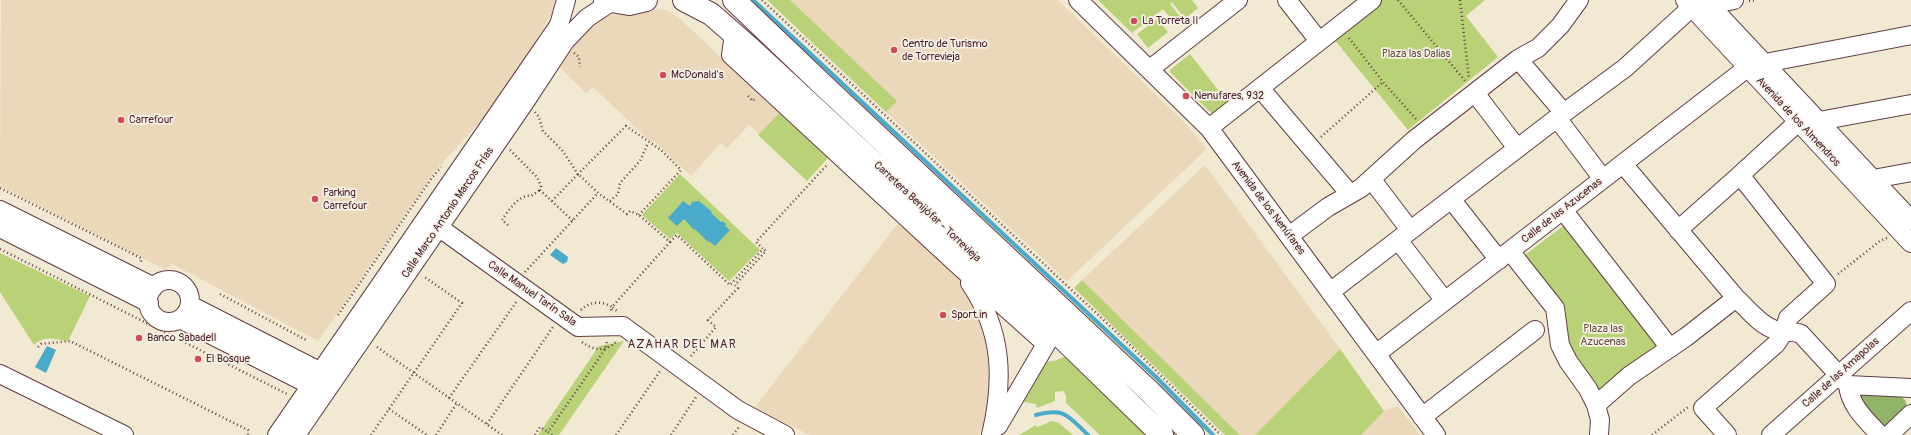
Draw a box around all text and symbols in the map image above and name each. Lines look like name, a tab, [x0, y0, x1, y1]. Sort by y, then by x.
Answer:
place label: La Torreta II	[1142, 14, 1198, 28]
marker: La Torreta II	[1129, 16, 1139, 26]
place label: Centro de Turismo de Torrevieja	[902, 37, 988, 63]
marker: Centro de Turismo de Torrevieja	[889, 45, 899, 55]
park label: Plaza las Dalias	[1382, 47, 1450, 61]
place label: McDonald's	[671, 68, 724, 82]
marker: McDonald's	[658, 70, 668, 80]
street label: Avenida de los Almendros	[1753, 74, 1843, 170]
place label: Nenufares, 932	[1194, 89, 1264, 103]
marker: Nenufares, 932	[1181, 91, 1191, 101]
place label: Carrefour	[129, 113, 173, 127]
marker: Carrefour	[116, 115, 126, 125]
street label: Calle Marco Antonio Marcos Frías	[399, 145, 497, 281]
street label: Avenida de los Nenúfares	[1228, 158, 1308, 258]
street label: Carretera Benijófar - Torrevieja	[871, 159, 983, 265]
street label: Calle de las Azucenas	[1519, 175, 1605, 247]
place label: Parking Carrefour	[323, 186, 367, 212]
marker: Parking Carrefour	[310, 194, 320, 204]
street label: Calle Manuel Tarín Sala	[485, 258, 579, 330]
place label: Sport.in	[951, 308, 987, 322]
marker: Sport.in	[938, 310, 948, 320]
park label: Plaza las Azucenas	[1580, 322, 1626, 348]
place label: Banco Sabadell	[147, 331, 216, 345]
marker: Banco Sabadell	[134, 333, 144, 343]
street label: Calle de las Amapolas	[1800, 335, 1882, 411]
district label: AZAHAR DEL MAR	[627, 338, 737, 352]
place label: El Bosque	[206, 352, 250, 366]
marker: El Bosque	[193, 354, 203, 364]

